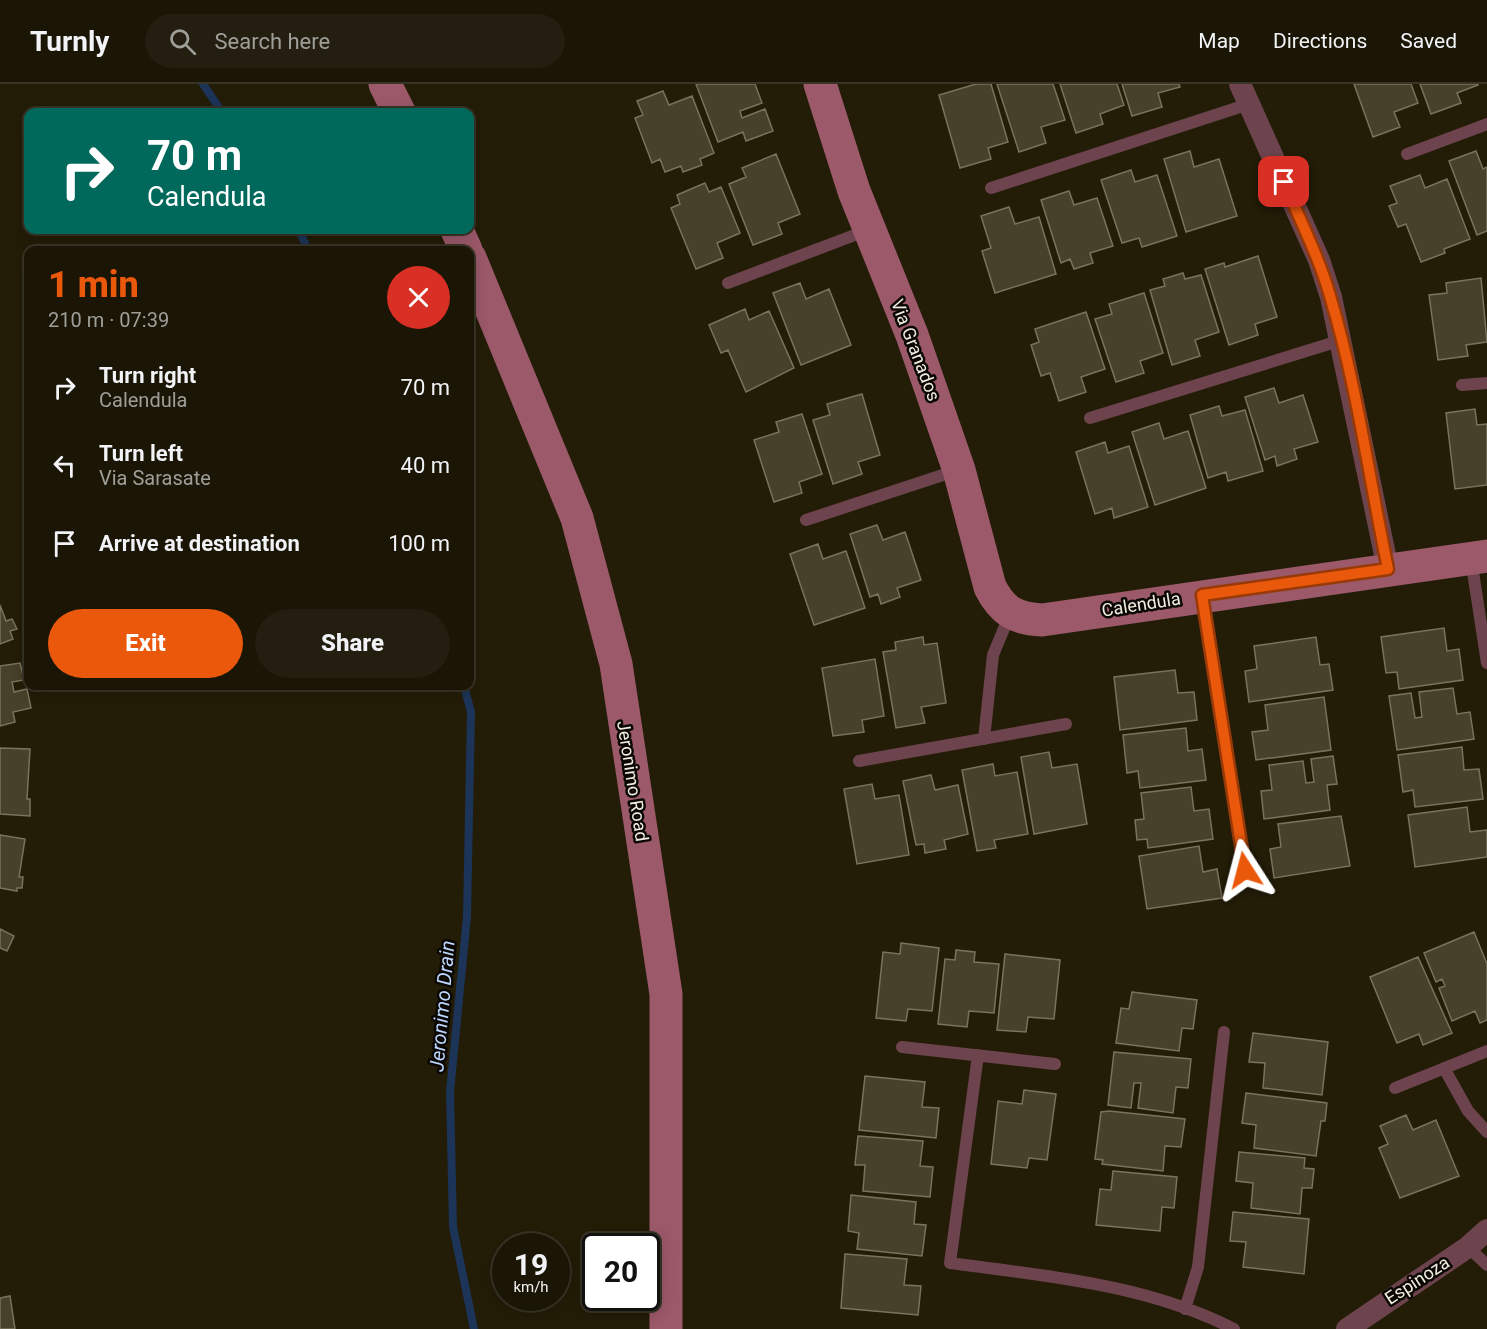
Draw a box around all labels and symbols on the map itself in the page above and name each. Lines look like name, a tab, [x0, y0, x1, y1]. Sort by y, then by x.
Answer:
pin	[1258, 156, 1309, 207]
street label: Via Granados	[887, 296, 945, 404]
street label: Calendula	[1100, 587, 1182, 621]
street label: Jeronimo Road	[613, 719, 653, 843]
position arrow	[1213, 838, 1277, 902]
water label: Jeronimo Drain	[424, 939, 460, 1073]
speed limit sign: 20	[582, 1233, 660, 1311]
street label: Espinoza	[1381, 1251, 1453, 1309]

